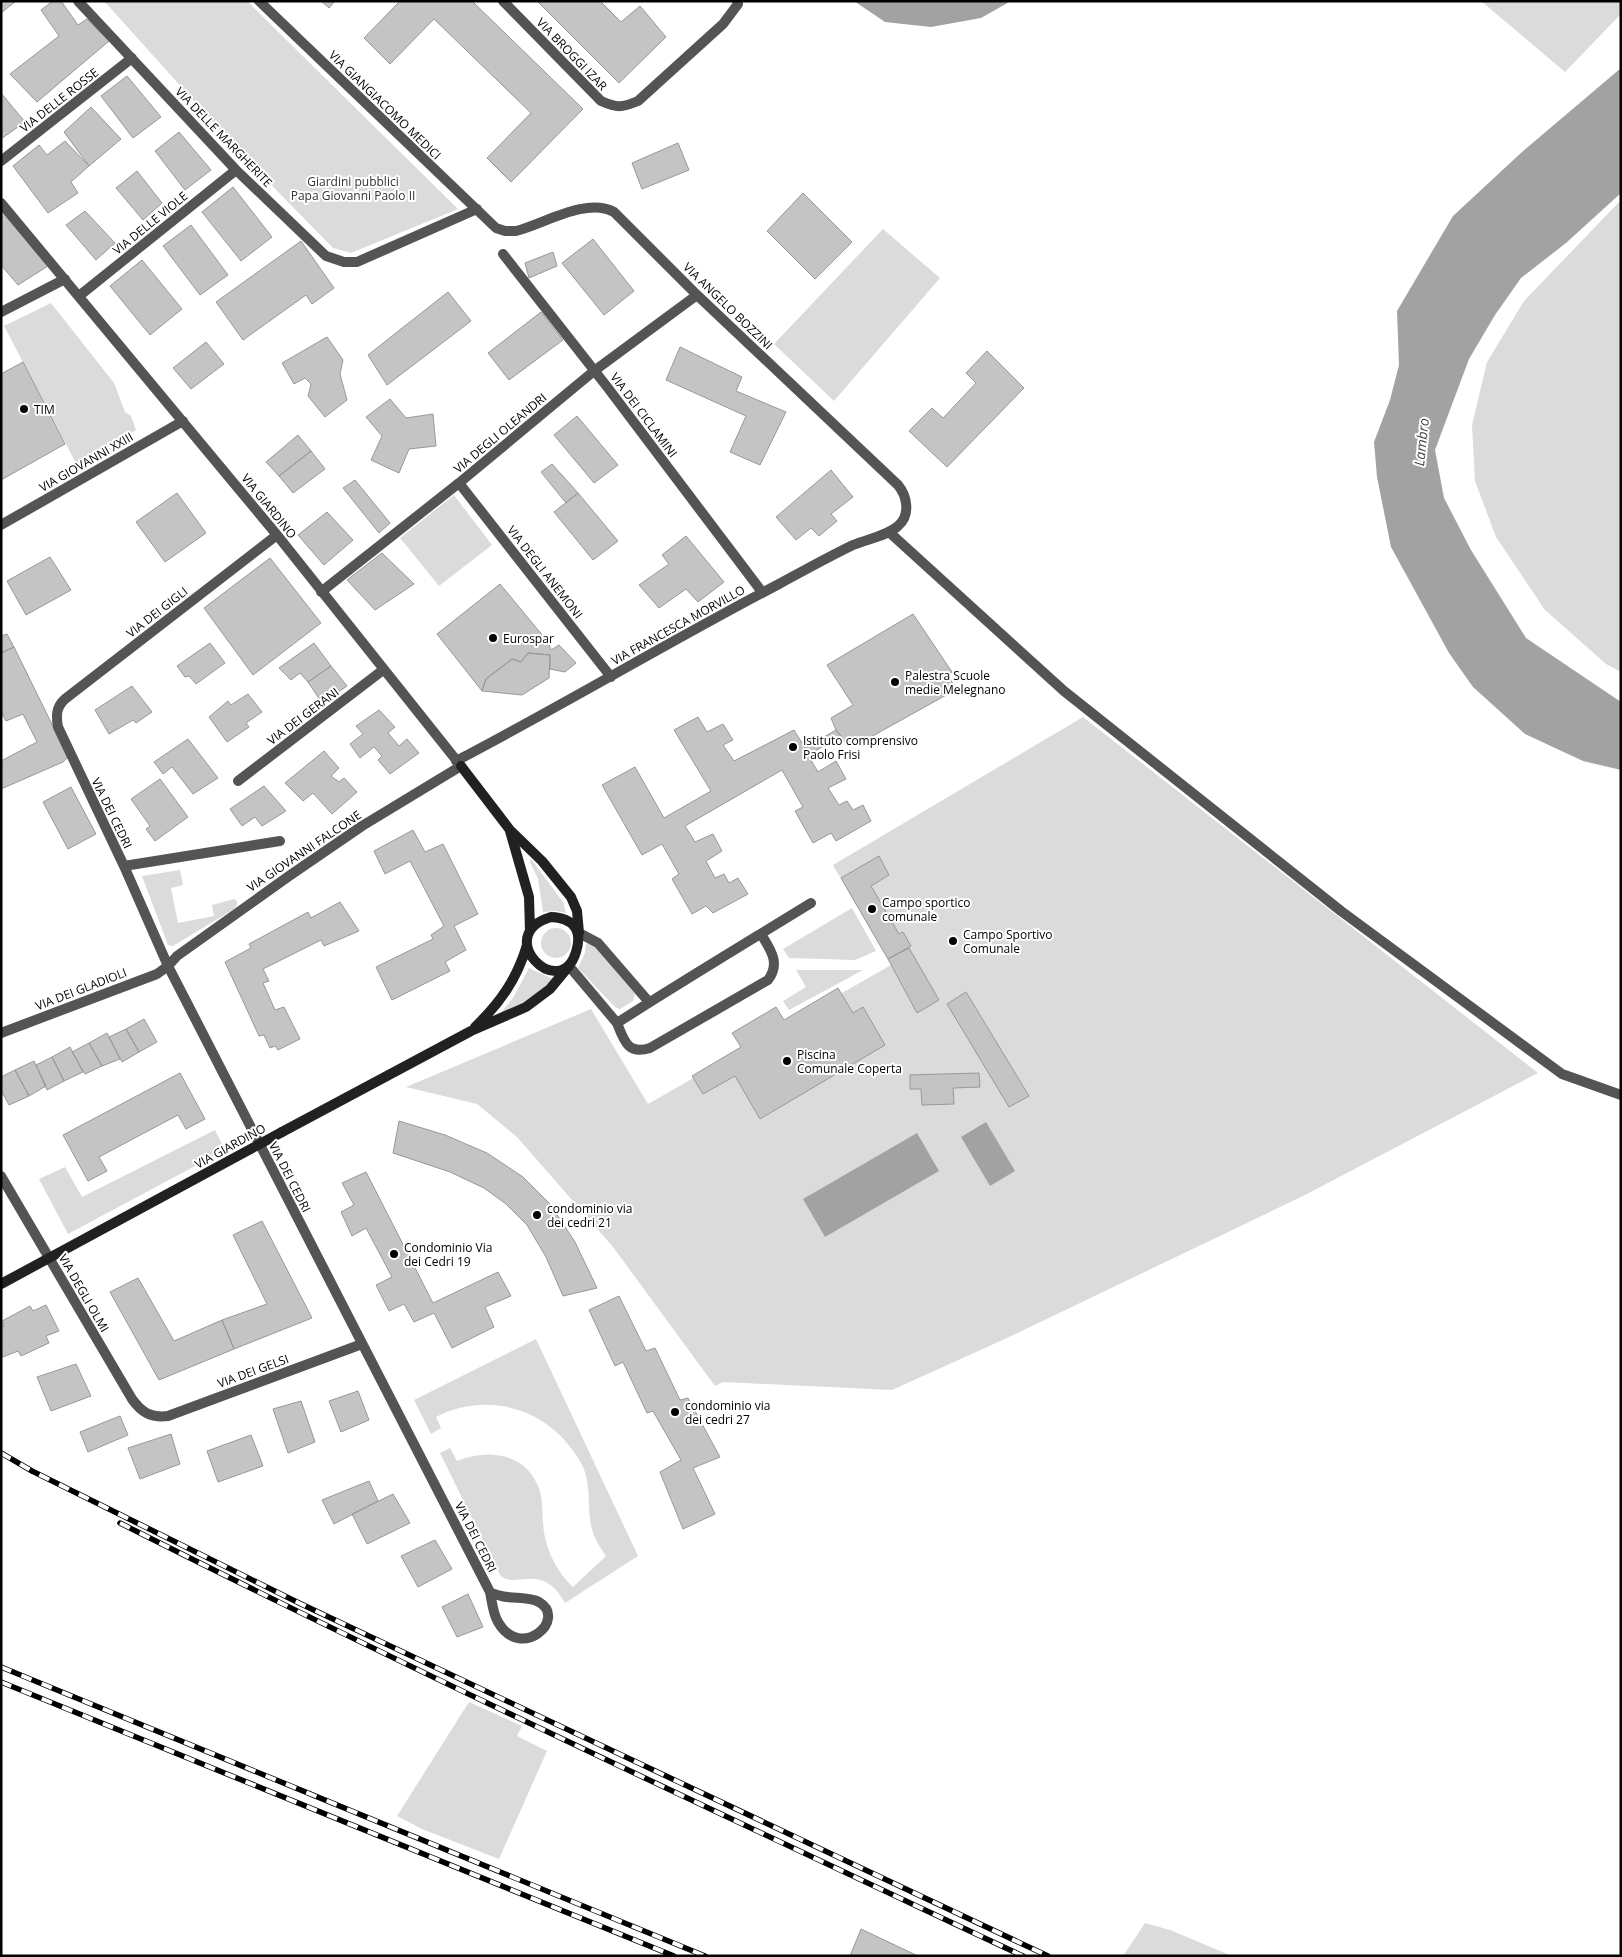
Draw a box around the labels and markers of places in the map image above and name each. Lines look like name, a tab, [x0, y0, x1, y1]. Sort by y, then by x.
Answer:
place label: TIM	[34, 401, 55, 418]
marker: TIM	[18, 403, 30, 415]
place label: Eurospar	[503, 630, 554, 647]
marker: Eurospar	[487, 632, 499, 644]
place label: Palestra Scuole medie Melegnano	[905, 667, 1006, 698]
marker: Palestra Scuole medie Melegnano	[889, 676, 901, 688]
place label: Istituto comprensivo Paolo Frisi	[803, 732, 918, 763]
marker: Istituto comprensivo Paolo Frisi	[787, 741, 799, 753]
place label: Campo sportico comunale	[882, 894, 970, 925]
marker: Campo sportico comunale	[866, 903, 878, 915]
place label: Campo Sportivo Comunale	[963, 926, 1053, 957]
marker: Campo Sportivo Comunale	[947, 935, 959, 947]
place label: Piscina Comunale Coperta	[797, 1046, 902, 1077]
marker: Piscina Comunale Coperta	[781, 1055, 793, 1067]
place label: condominio via dei cedri 21	[547, 1200, 632, 1231]
marker: condominio via dei cedri 21	[531, 1209, 543, 1221]
place label: Condominio Via dei Cedri 19	[404, 1239, 492, 1270]
marker: Condominio Via dei Cedri 19	[388, 1248, 400, 1260]
place label: condominio via dei cedri 27	[685, 1397, 770, 1428]
marker: condominio via dei cedri 27	[669, 1406, 681, 1418]

